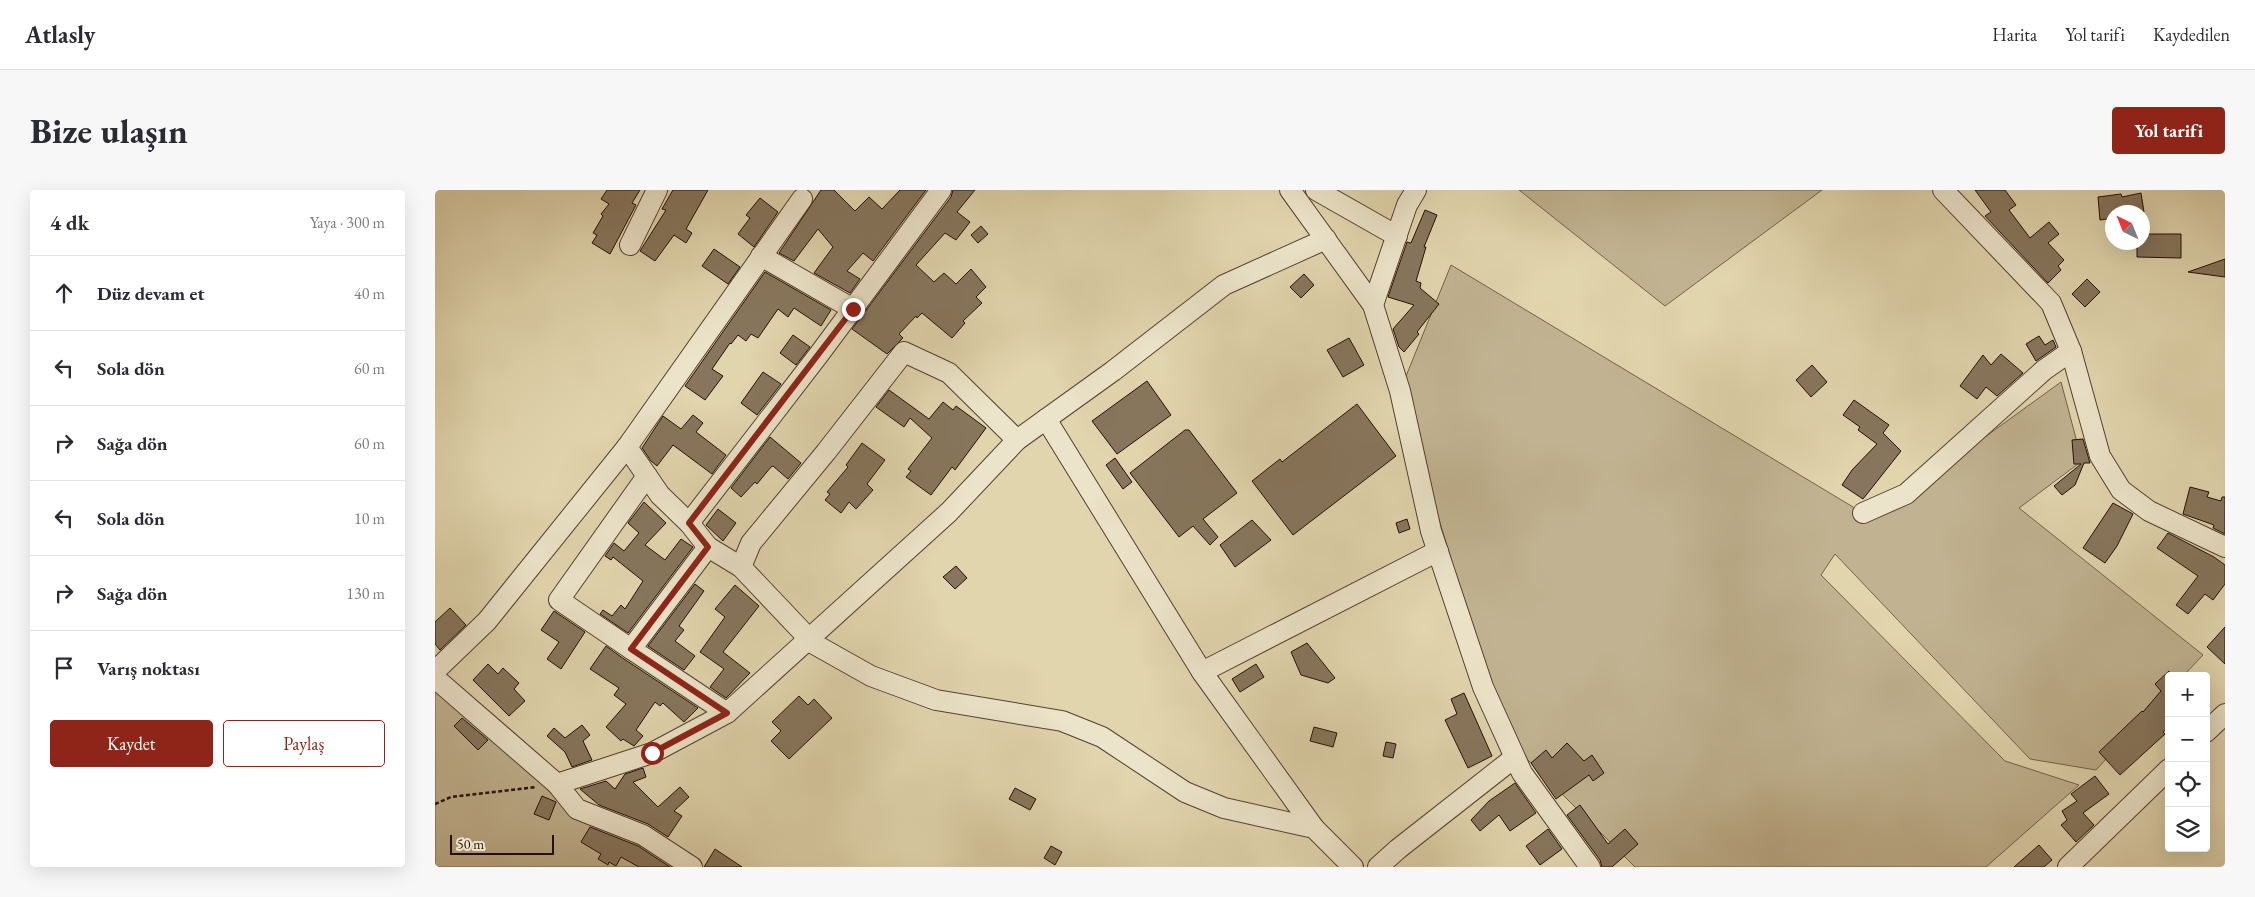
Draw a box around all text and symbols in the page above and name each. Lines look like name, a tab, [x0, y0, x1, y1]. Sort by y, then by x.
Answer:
text: Atlasly	[25, 19, 95, 50]
text: Harita	[1992, 23, 2037, 46]
text: Yol tarifi	[2065, 23, 2125, 46]
text: Kaydedilen	[2153, 23, 2230, 46]
button: Yol tarifi	[2112, 107, 2225, 154]
text: Bize ulaşın	[30, 108, 188, 153]
north arrow	[2105, 205, 2150, 250]
text: 4 dk	[50, 209, 89, 236]
text: Yaya · 300 m	[310, 212, 385, 233]
icon: ahead	[50, 279, 78, 307]
text: Düz devam et	[97, 281, 205, 306]
text: 40 m	[354, 283, 385, 304]
route end	[842, 298, 865, 321]
icon: left	[50, 354, 78, 382]
text: Sola dön	[97, 356, 165, 381]
text: 60 m	[354, 358, 385, 379]
icon: right	[50, 429, 78, 457]
text: Sağa dön	[97, 431, 168, 456]
text: 60 m	[354, 433, 385, 454]
icon: left	[50, 504, 78, 532]
text: Sola dön	[97, 506, 165, 531]
text: 10 m	[354, 508, 385, 529]
icon: right	[50, 579, 78, 607]
text: Sağa dön	[97, 581, 168, 606]
text: 130 m	[346, 583, 385, 604]
icon: arrive	[50, 654, 78, 682]
text: Varış noktası	[97, 656, 200, 681]
map controls	[2165, 672, 2210, 852]
button: +	[2165, 672, 2210, 717]
button: −	[2165, 717, 2210, 762]
button: Kaydet	[50, 720, 213, 767]
button: Paylaş	[223, 720, 385, 767]
route start	[641, 742, 664, 765]
button: locate	[2165, 762, 2210, 807]
button: layers	[2165, 807, 2210, 852]
scale bar	[450, 832, 554, 855]
text: 50 m	[457, 835, 484, 853]

